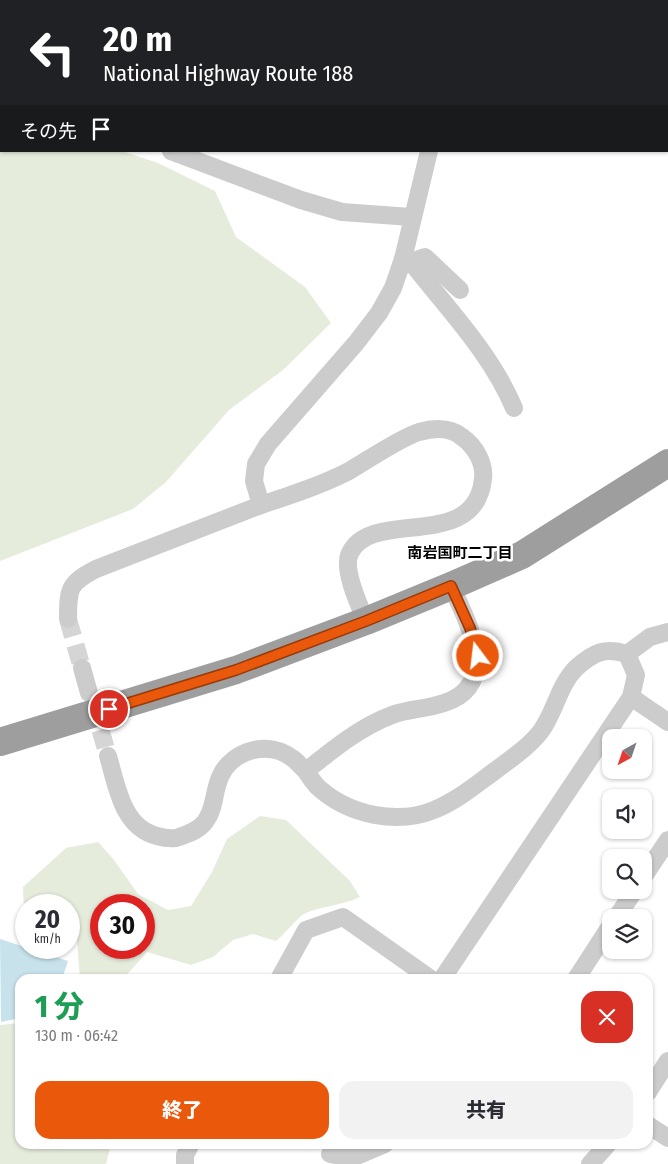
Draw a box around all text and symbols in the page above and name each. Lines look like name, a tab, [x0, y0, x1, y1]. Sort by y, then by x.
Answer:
text: 20 m	[103, 18, 172, 60]
icon: left	[20, 20, 85, 85]
text: National Highway Route 188	[103, 60, 353, 87]
icon: arrive	[87, 115, 115, 143]
text: その先	[20, 120, 77, 143]
district label: 南岩国町二丁目	[407, 544, 513, 562]
position arrow	[451, 629, 503, 681]
pin	[88, 688, 130, 730]
icon: arrive	[95, 695, 123, 723]
north arrow	[602, 729, 652, 779]
map controls	[602, 729, 652, 959]
button: sound	[602, 789, 652, 839]
button: search	[602, 849, 652, 899]
speed limit sign: 30	[90, 894, 155, 959]
text: 20	[35, 905, 60, 935]
button: layers	[602, 909, 652, 959]
text: km/h	[34, 932, 61, 946]
text: 1 分	[35, 989, 84, 1025]
button: close	[581, 991, 633, 1043]
text: 130 m · 06:42	[35, 1026, 118, 1045]
button: 終了	[35, 1081, 329, 1139]
button: 共有	[339, 1081, 633, 1139]

